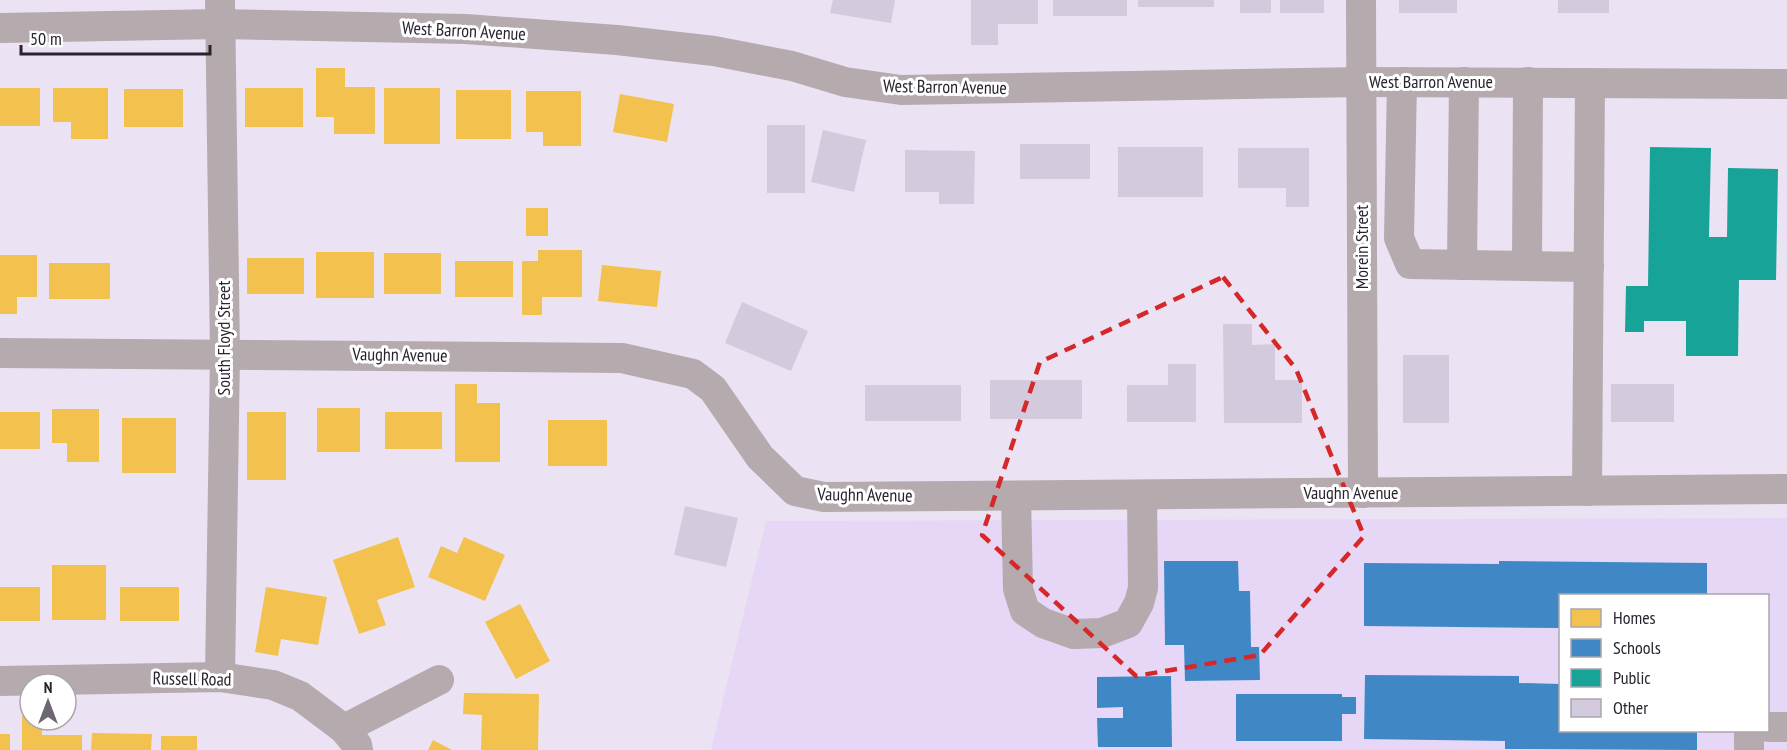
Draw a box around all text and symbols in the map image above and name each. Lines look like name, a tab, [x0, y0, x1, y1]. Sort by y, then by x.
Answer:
street label: West Barron Avenue	[402, 16, 526, 45]
scale bar	[21, 18, 210, 56]
text: 50 m	[30, 27, 62, 50]
street label: West Barron Avenue	[1369, 70, 1493, 93]
street label: West Barron Avenue	[883, 74, 1007, 99]
street label: Morein Street	[1350, 205, 1373, 289]
street label: South Floyd Street	[212, 281, 235, 395]
street label: Vaughn Avenue	[351, 342, 448, 367]
street label: Vaughn Avenue	[1302, 481, 1399, 504]
street label: Vaughn Avenue	[816, 482, 913, 507]
legend	[1559, 594, 1769, 732]
text: Homes	[1613, 606, 1656, 629]
text: Schools	[1613, 636, 1661, 659]
street label: Russell Road	[152, 666, 232, 691]
text: Public	[1613, 666, 1651, 689]
north arrow	[18, 672, 78, 732]
text: N	[44, 677, 52, 697]
text: Other	[1613, 696, 1648, 719]

